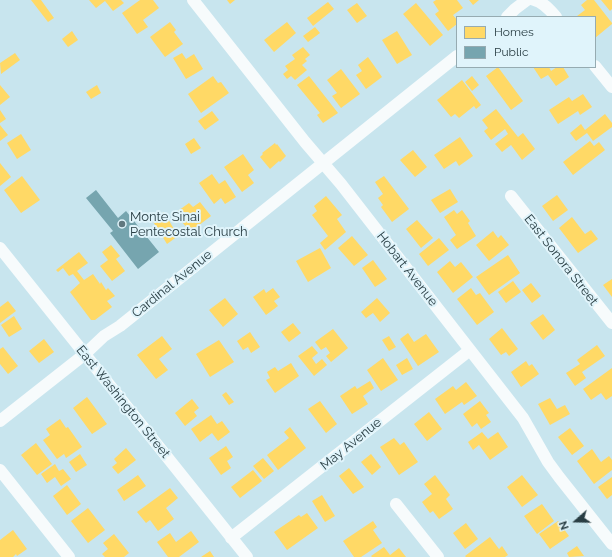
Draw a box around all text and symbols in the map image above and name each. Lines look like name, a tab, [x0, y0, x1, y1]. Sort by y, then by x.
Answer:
legend	[456, 16, 596, 68]
text: Homes	[494, 25, 534, 39]
text: Public	[494, 45, 528, 59]
place label: Monte Sinai Pentecostal Church	[130, 209, 248, 240]
street label: East Sonora Street	[521, 212, 601, 308]
marker: Monte Sinai Pentecostal Church	[117, 219, 127, 229]
street label: Hobart Avenue	[373, 229, 441, 309]
street label: Cardinal Avenue	[129, 247, 215, 321]
street label: East Washington Street	[73, 343, 173, 461]
street label: May Avenue	[317, 415, 385, 473]
north arrow	[556, 501, 596, 541]
text: N	[557, 519, 572, 531]

